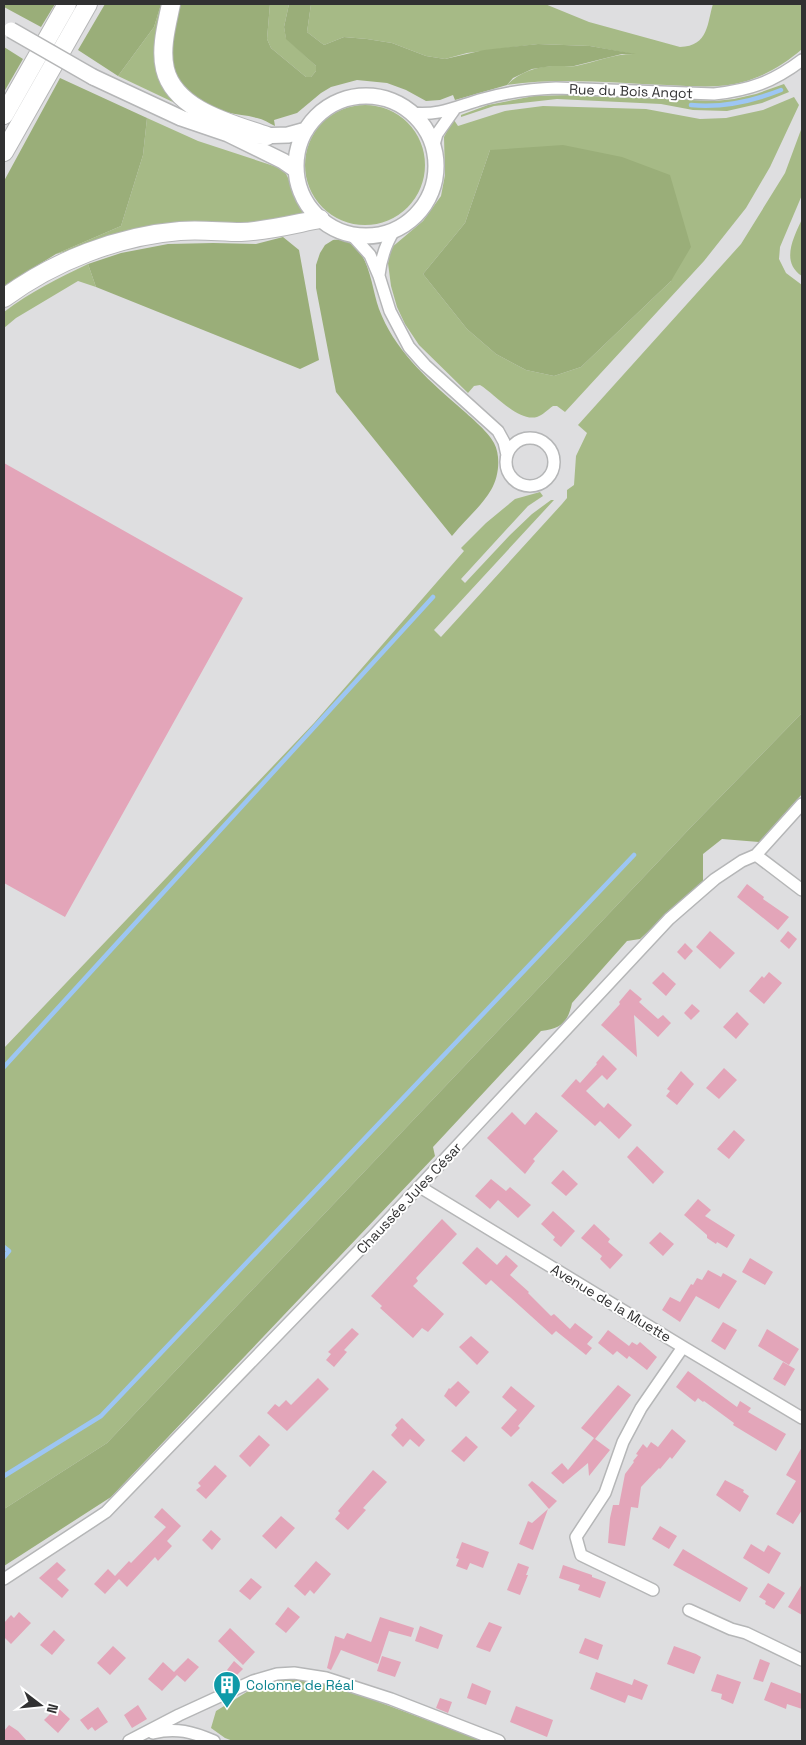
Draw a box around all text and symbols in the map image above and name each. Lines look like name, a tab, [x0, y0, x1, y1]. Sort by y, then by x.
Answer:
street label: Rue du Bois Angot	[569, 80, 693, 102]
street label: Chaussée Jules César	[353, 1138, 465, 1258]
street label: Avenue de la Muette	[548, 1260, 674, 1346]
building icon: Colonne de Réal	[212, 1670, 242, 1709]
place label: Colonne de Réal	[246, 1676, 354, 1694]
north arrow	[15, 1680, 65, 1730]
text: N	[43, 1702, 62, 1716]

